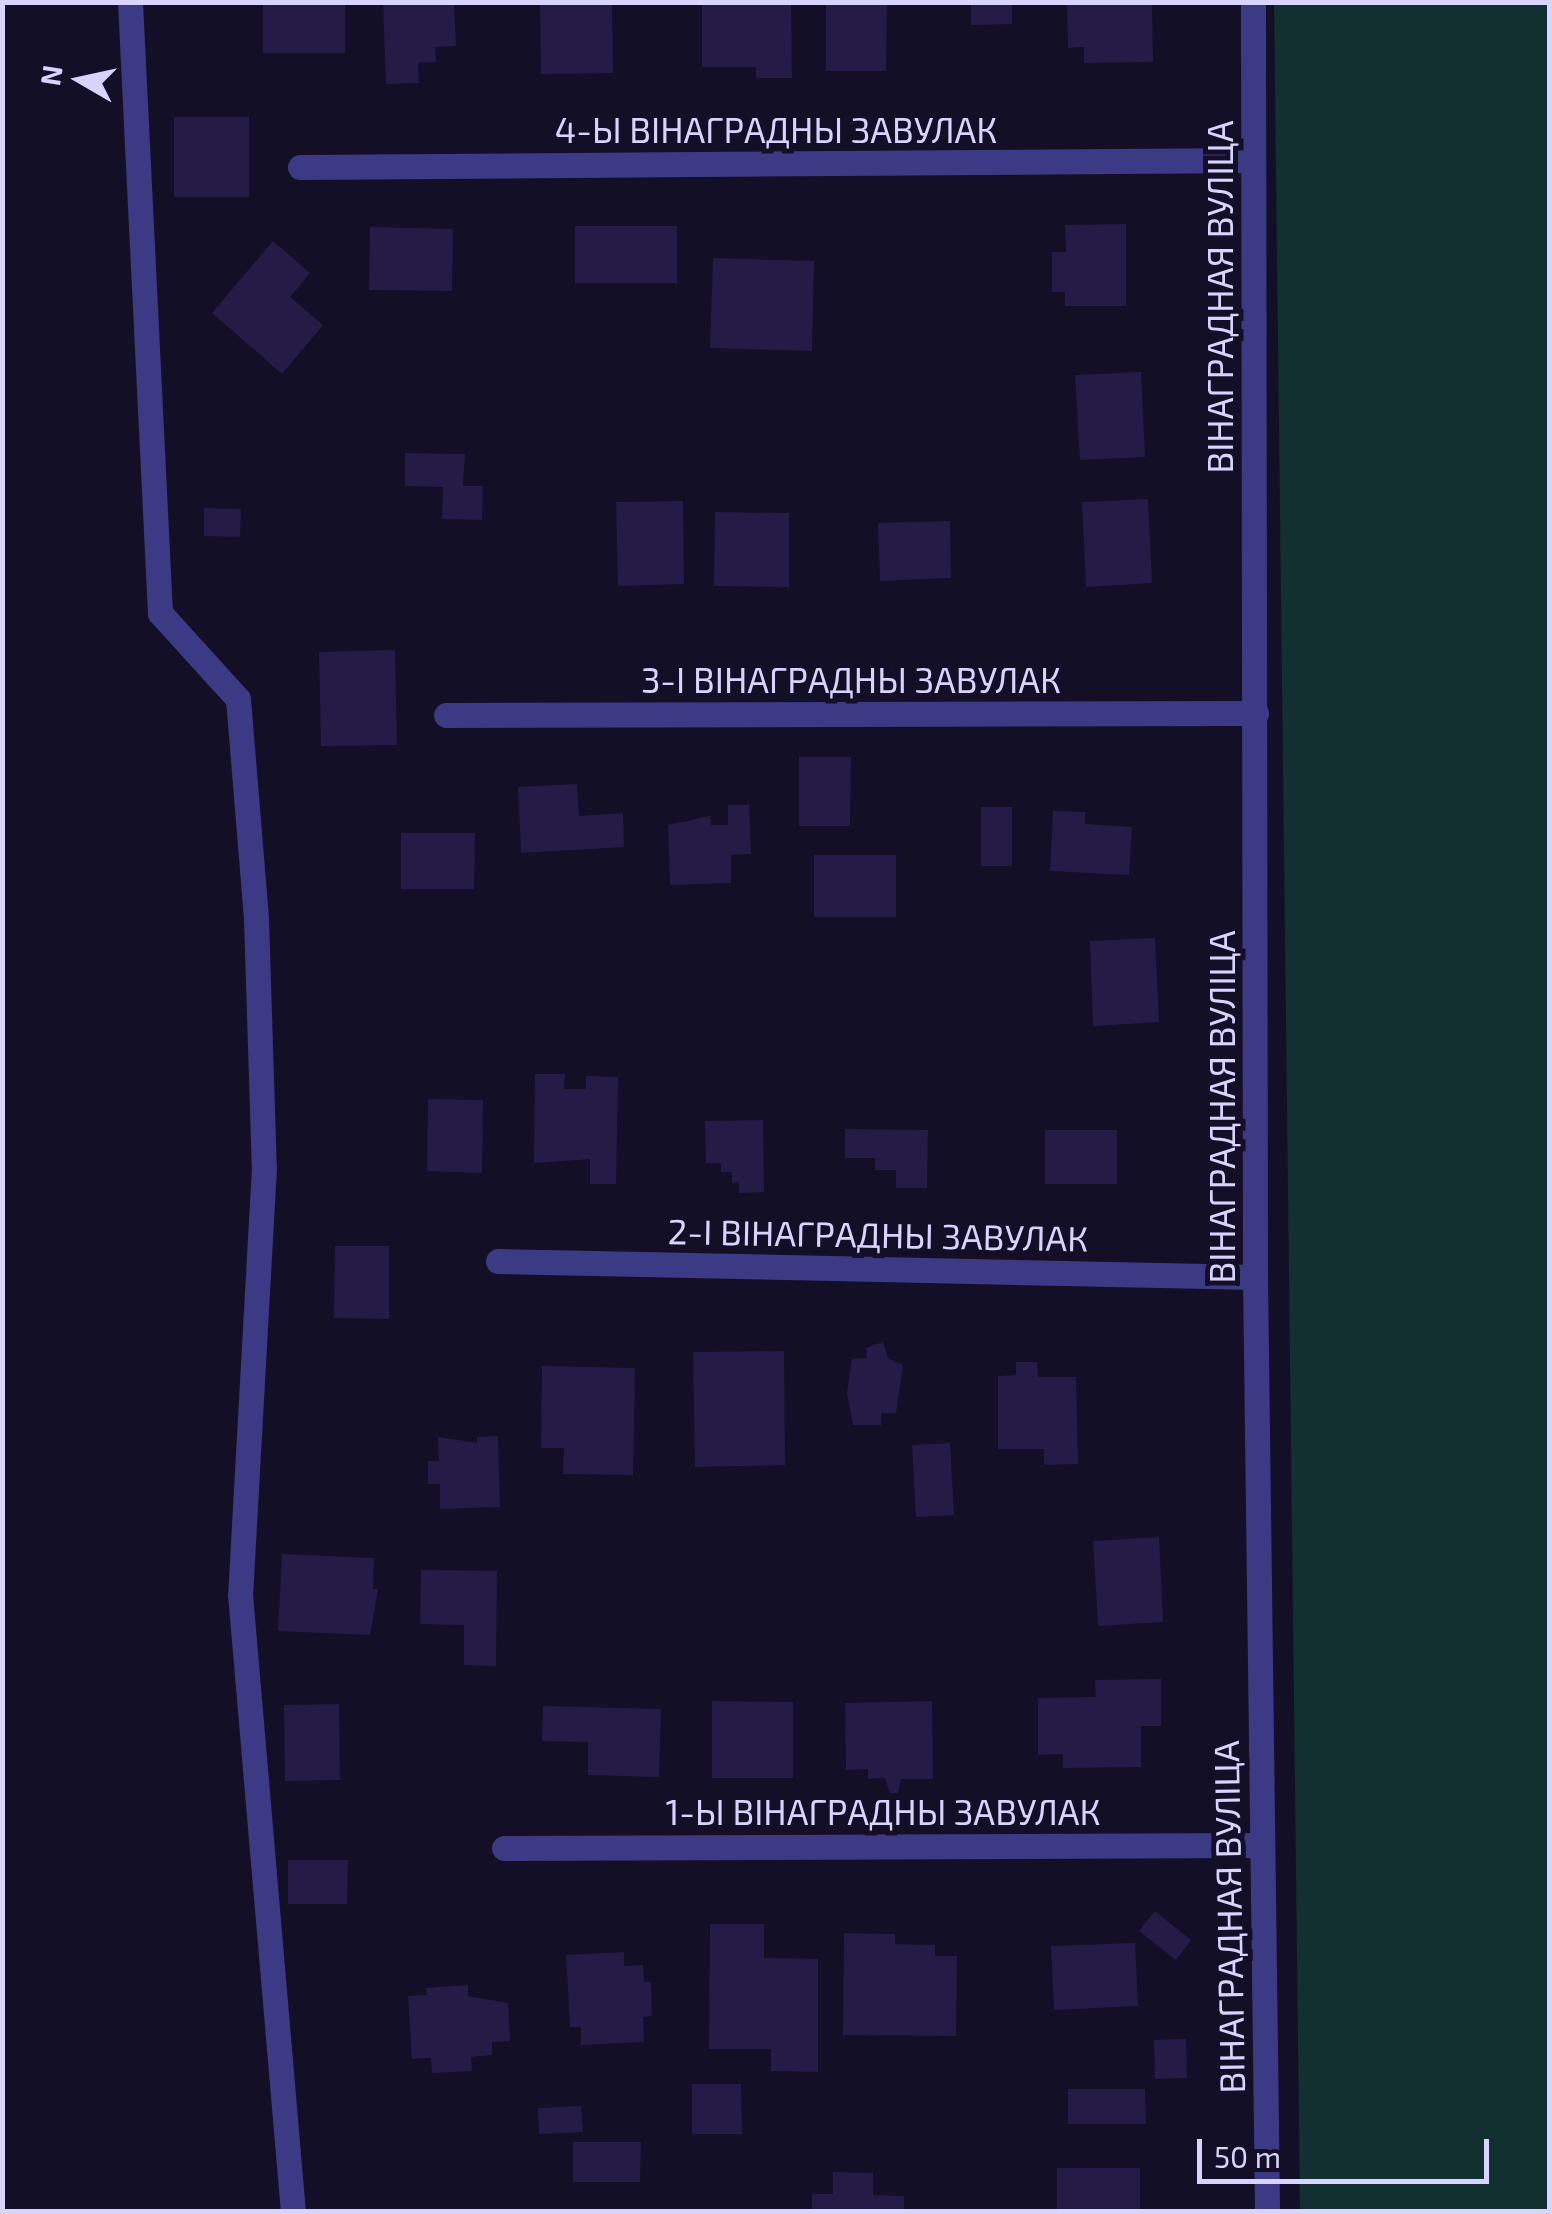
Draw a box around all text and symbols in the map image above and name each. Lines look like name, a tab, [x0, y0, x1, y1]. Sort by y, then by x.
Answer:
north arrow	[30, 30, 130, 130]
text: N	[32, 63, 69, 88]
street label: 4-Ы ВІНАГРАДНЫ ЗАВУЛАК	[555, 108, 997, 150]
street label: ВІНАГРАДНАЯ ВУЛІЦА	[1198, 120, 1240, 474]
street label: 3-І ВІНАГРАДНЫ ЗАВУЛАК	[641, 658, 1061, 700]
street label: ВІНАГРАДНАЯ ВУЛІЦА	[1200, 930, 1242, 1284]
street label: 2-І ВІНАГРАДНЫ ЗАВУЛАК	[667, 1209, 1089, 1259]
street label: ВІНАГРАДНАЯ ВУЛІЦА	[1204, 1740, 1252, 2094]
street label: 1-Ы ВІНАГРАДНЫ ЗАВУЛАК	[665, 1790, 1101, 1832]
scale bar	[1202, 2119, 1494, 2181]
text: 50 m	[1214, 2138, 1281, 2174]

